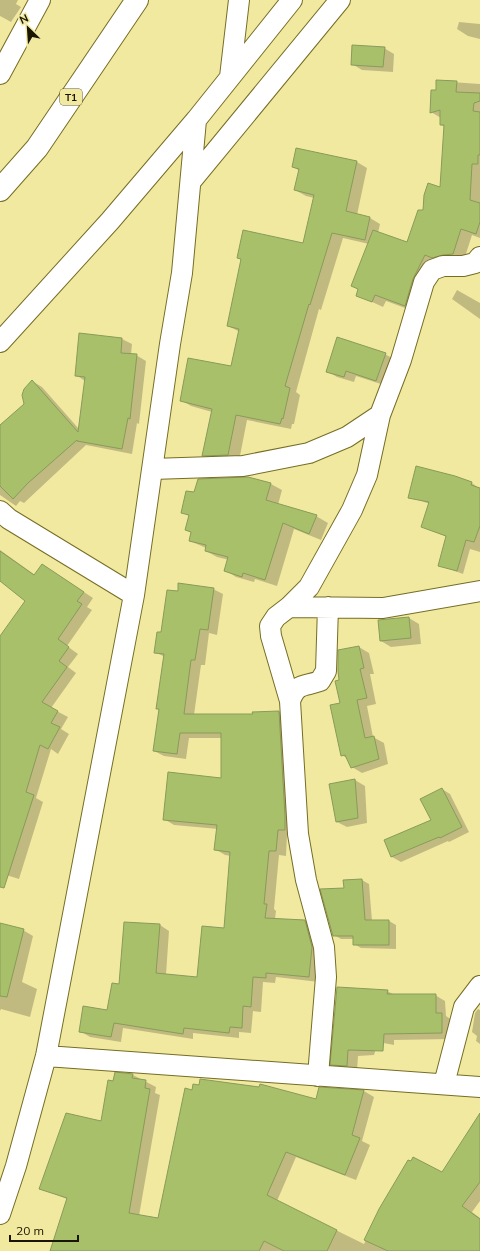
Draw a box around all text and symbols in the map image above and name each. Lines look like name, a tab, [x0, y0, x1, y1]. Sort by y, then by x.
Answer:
north arrow	[8, 8, 48, 48]
text: N	[17, 11, 30, 27]
road number: T1	[60, 89, 82, 105]
scale bar	[10, 1217, 78, 1243]
text: 20 m	[16, 1223, 44, 1238]

